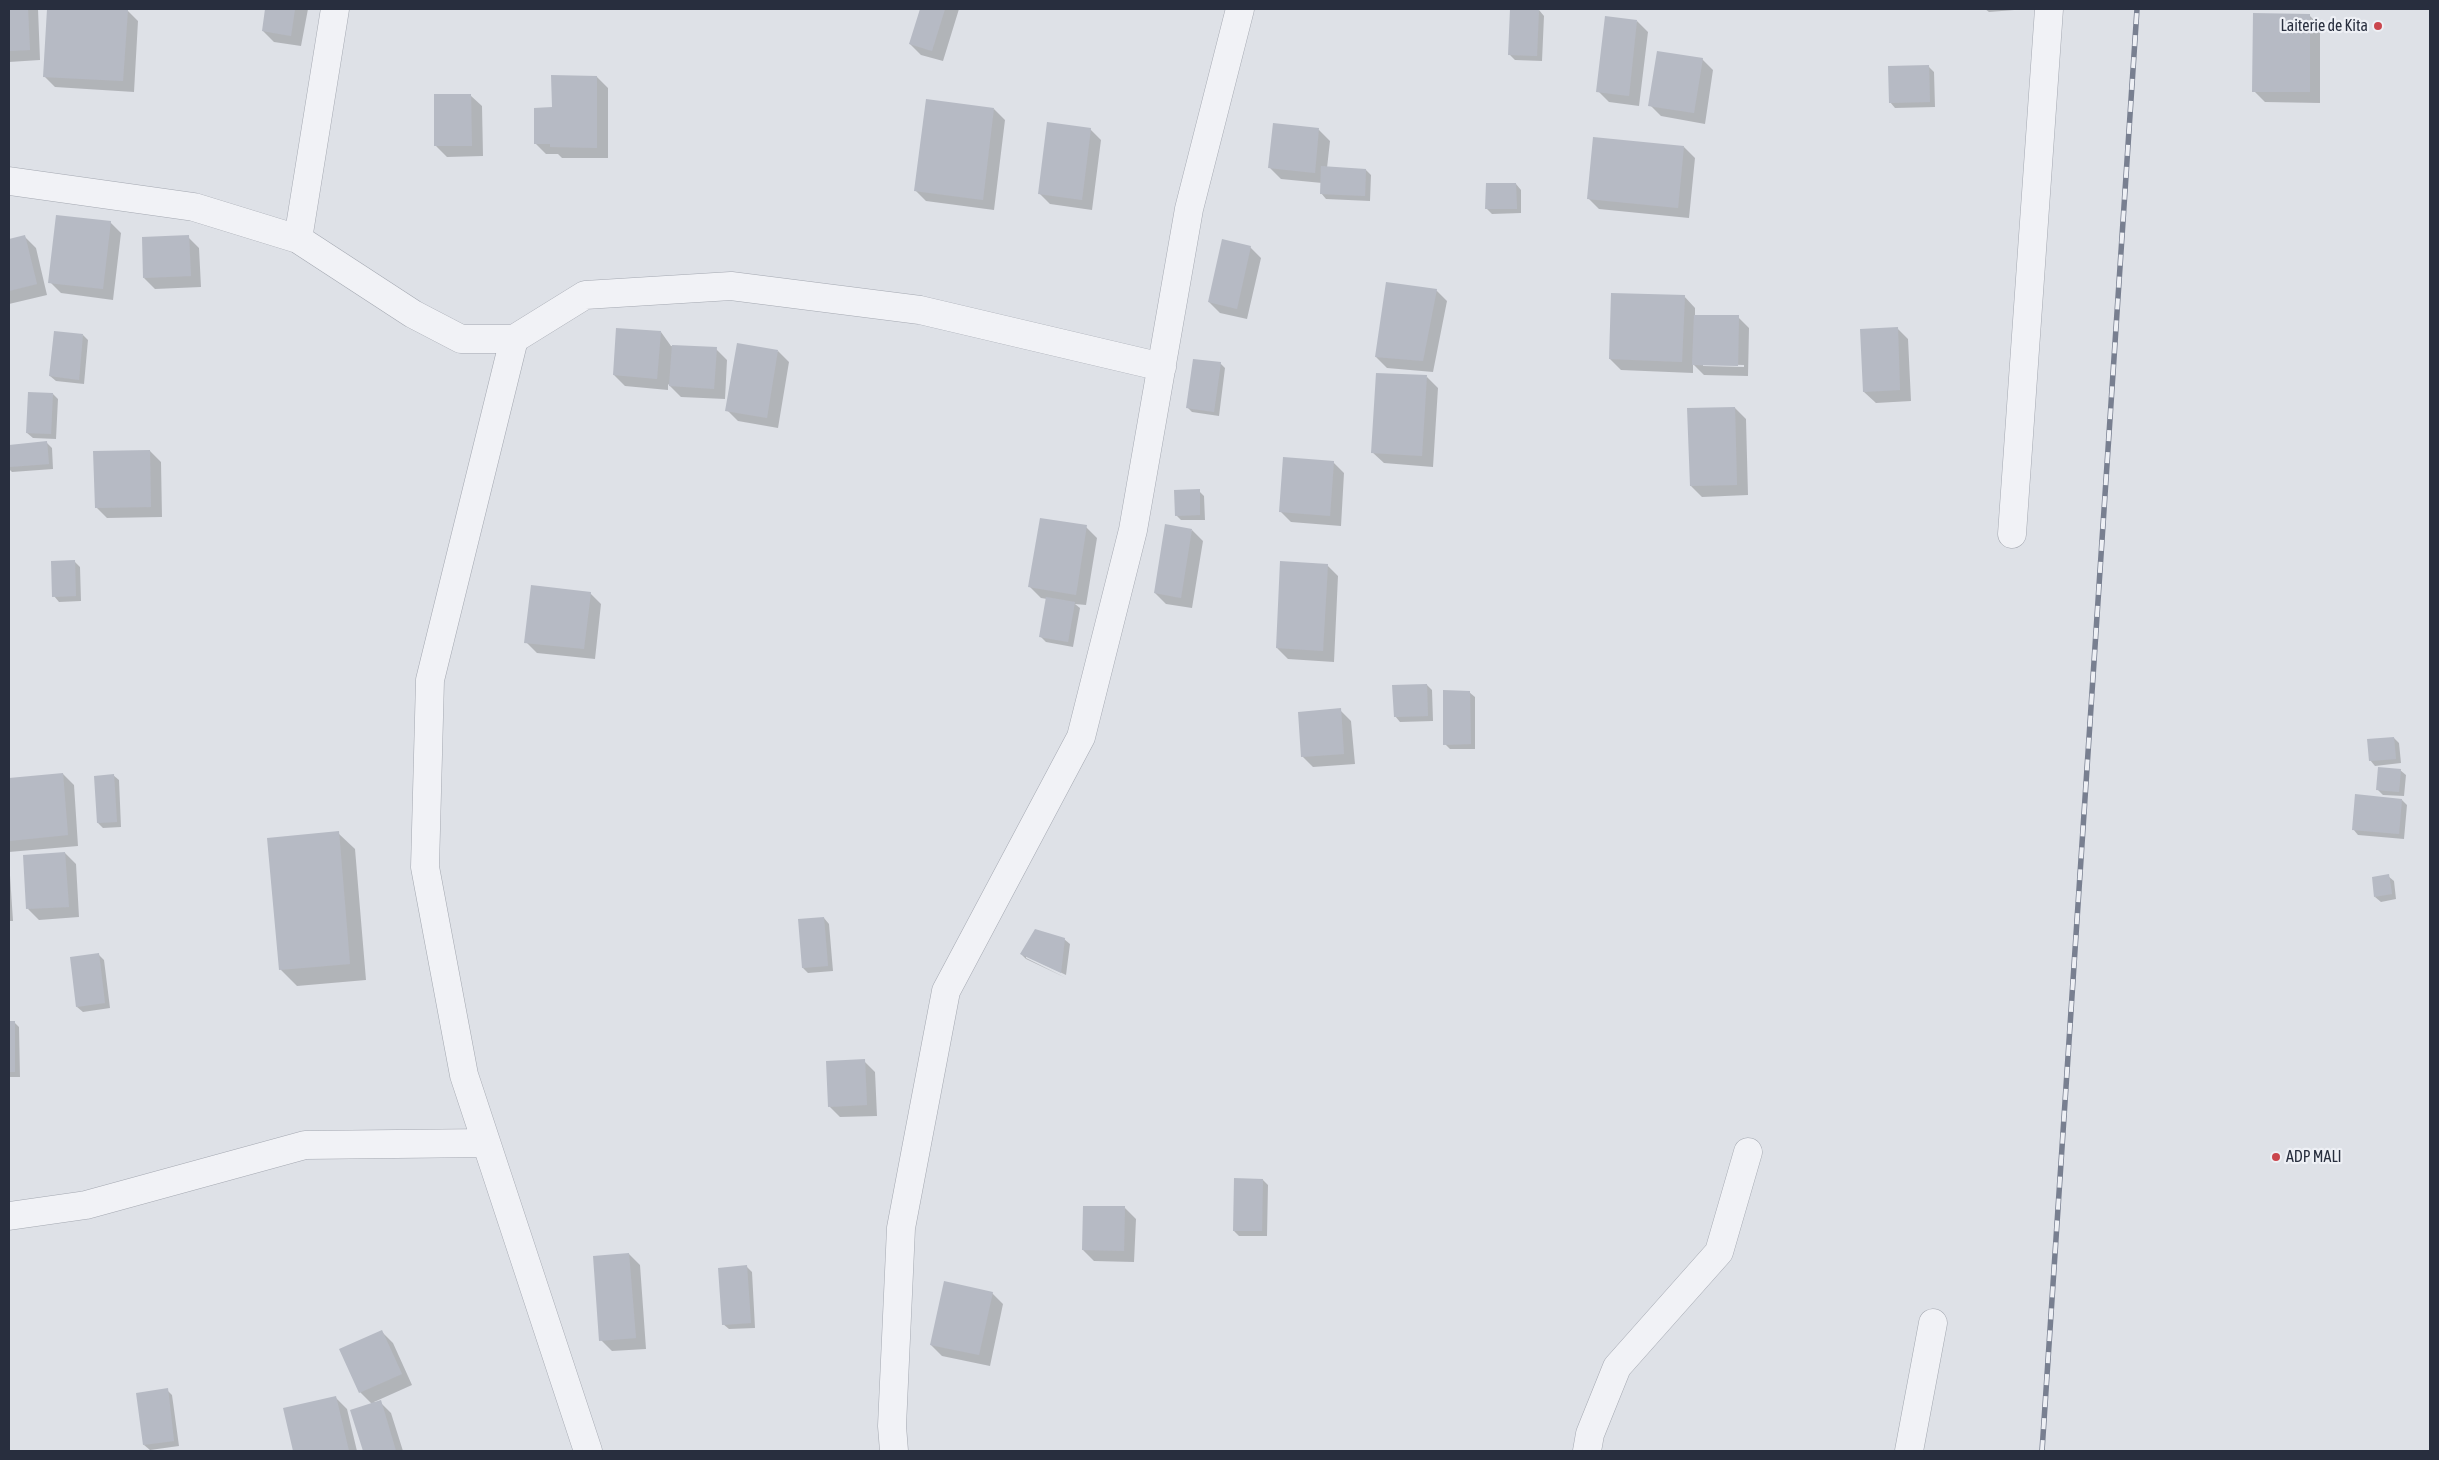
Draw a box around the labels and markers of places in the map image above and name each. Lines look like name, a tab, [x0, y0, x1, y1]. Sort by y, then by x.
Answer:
place label: Laiterie de Kita	[2281, 16, 2368, 36]
marker: Laiterie de Kita	[2372, 20, 2384, 32]
place label: ADP MALI	[2286, 1147, 2342, 1167]
marker: ADP MALI	[2270, 1151, 2282, 1163]

